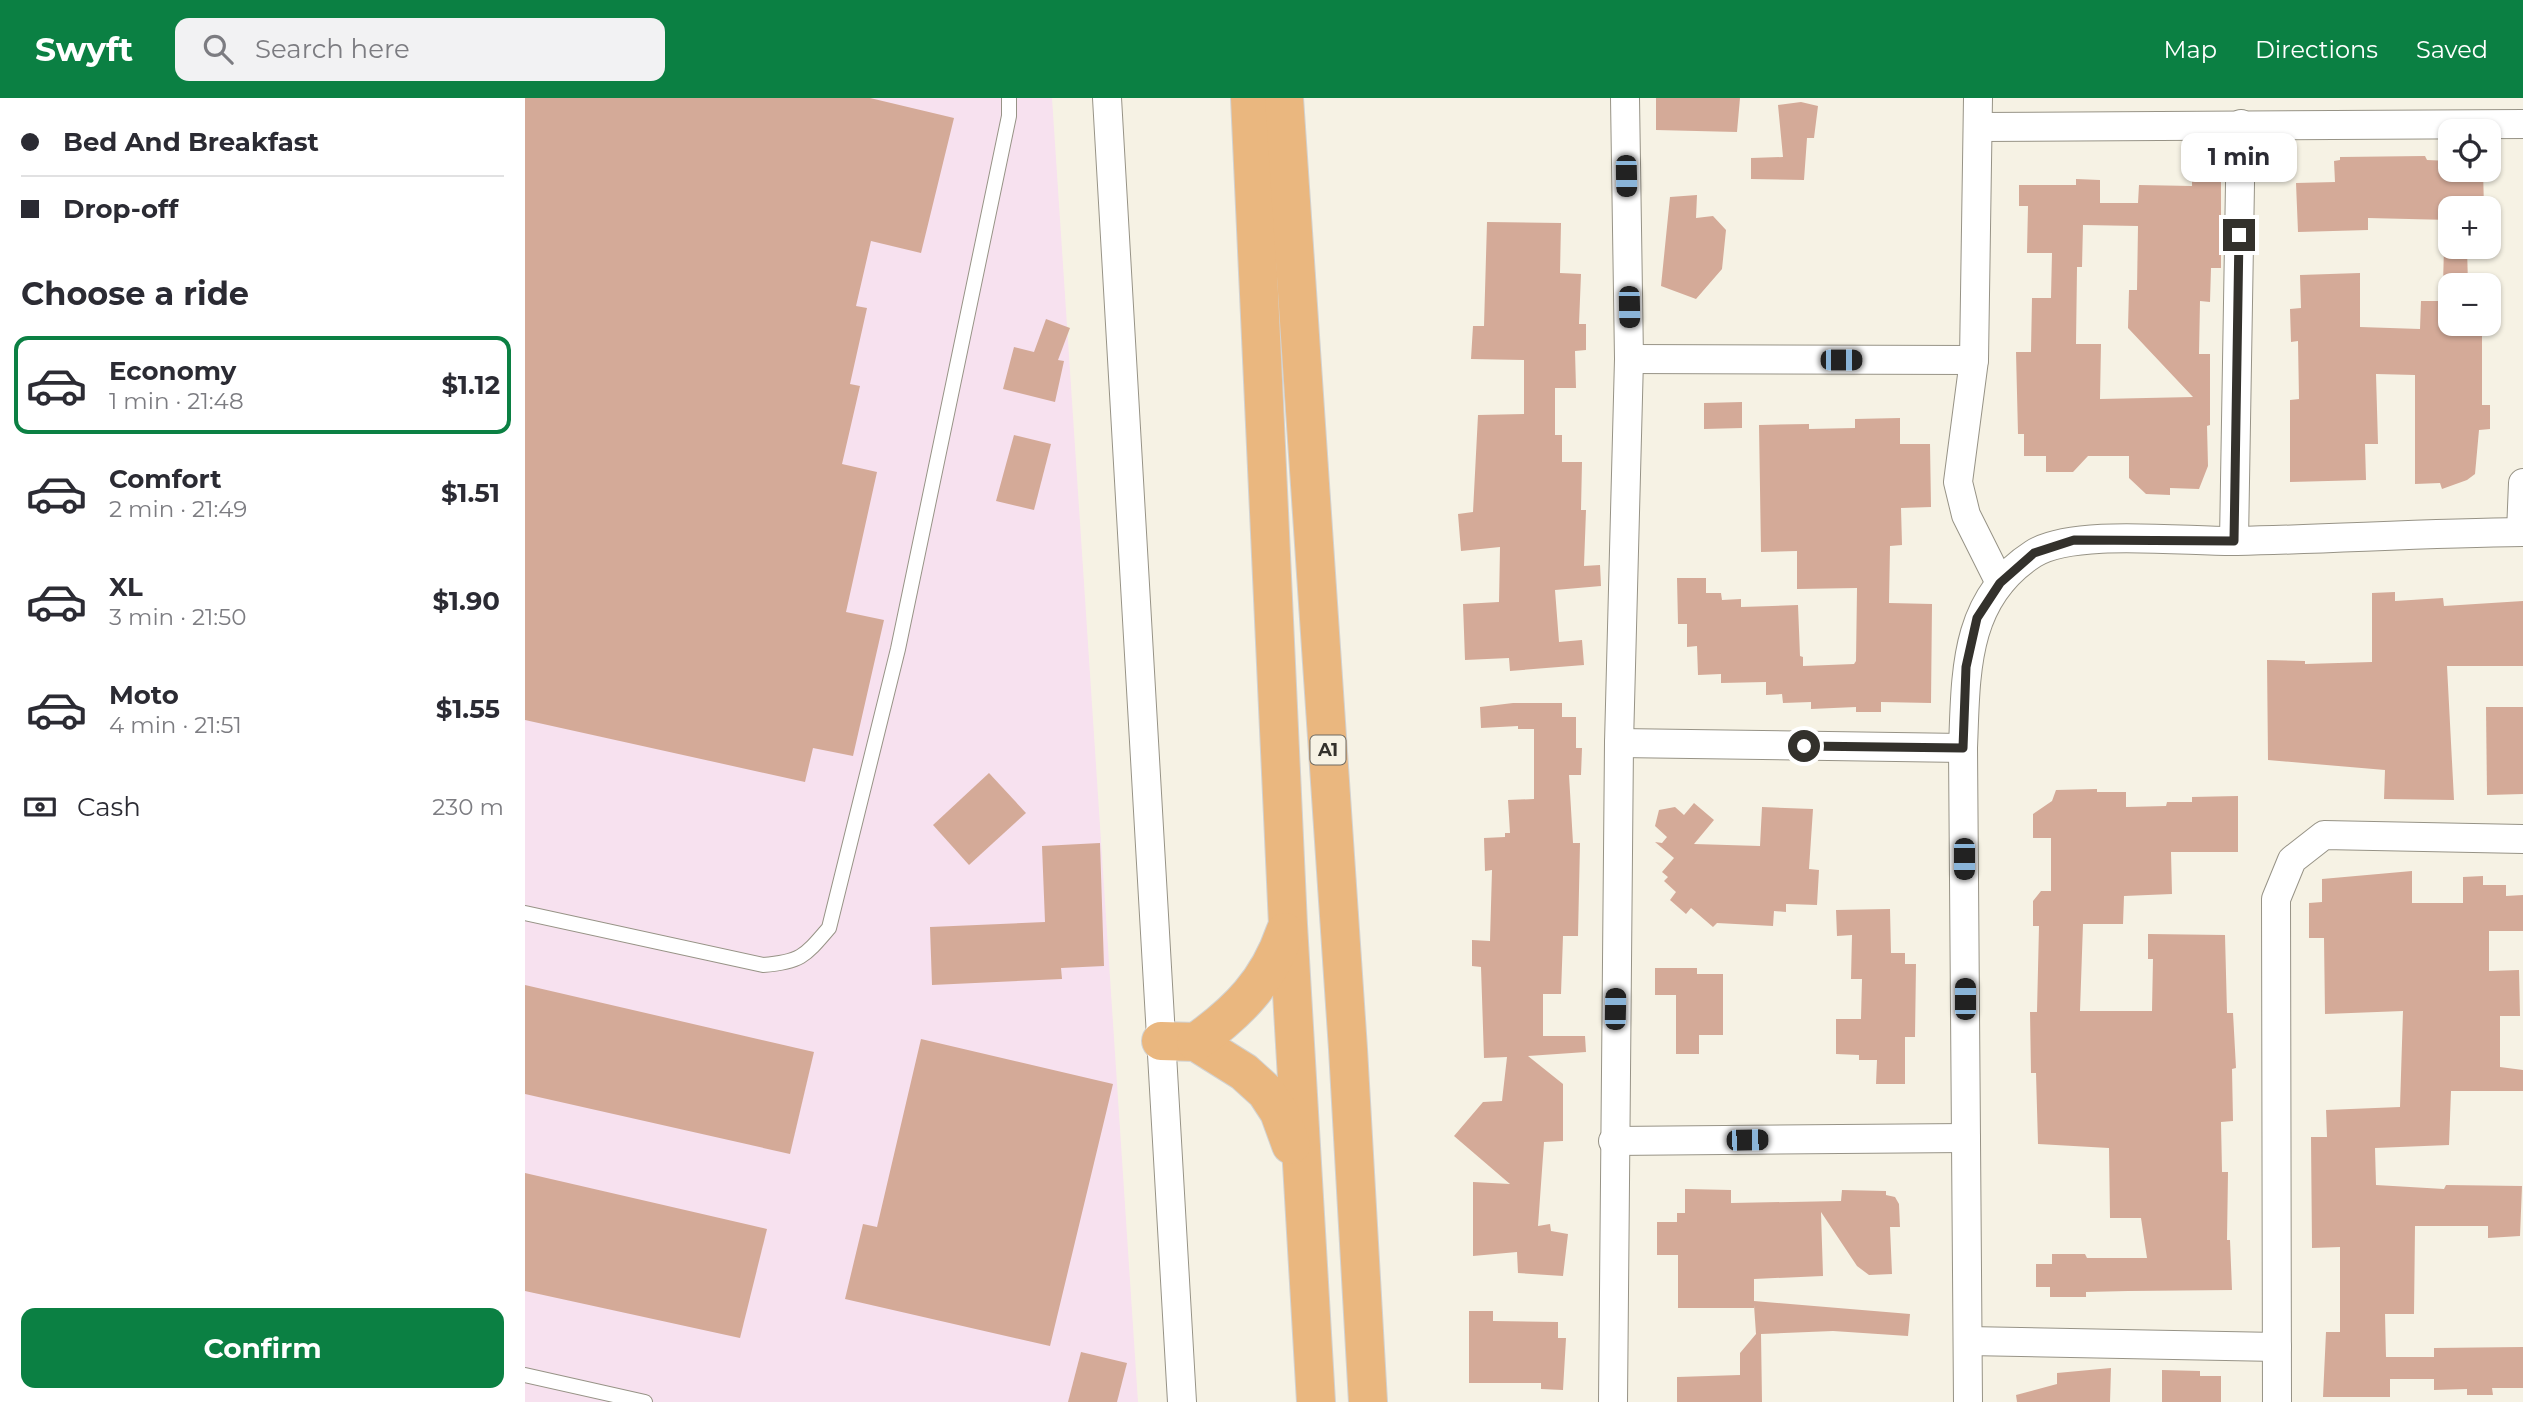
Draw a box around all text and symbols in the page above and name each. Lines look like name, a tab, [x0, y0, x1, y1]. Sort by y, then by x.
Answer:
search box	[175, 18, 665, 81]
text: Swyft	[35, 29, 133, 69]
icon: search	[199, 30, 237, 68]
text: Search here	[255, 33, 410, 65]
text: Map	[2164, 35, 2217, 64]
text: Directions	[2255, 35, 2378, 64]
text: Saved	[2416, 35, 2488, 64]
map controls	[2438, 119, 2501, 336]
button: locate	[2438, 119, 2501, 182]
text: Bed And Breakfast	[63, 126, 319, 158]
callout: 1 min	[2181, 134, 2297, 183]
text: 1 min	[2208, 143, 2270, 171]
car	[1616, 155, 1637, 197]
text: Drop-off	[63, 193, 178, 225]
button: +	[2438, 196, 2501, 259]
route end	[2223, 219, 2255, 251]
button: −	[2438, 273, 2501, 336]
text: Choose a ride	[21, 274, 249, 313]
car	[1619, 286, 1640, 328]
car	[1821, 350, 1863, 371]
icon: car	[25, 354, 88, 417]
text: Economy	[109, 355, 236, 387]
text: $1.12	[442, 369, 500, 401]
text: 1 min · 21:48	[109, 387, 244, 415]
icon: car	[25, 462, 88, 525]
text: Comfort	[109, 463, 221, 495]
text: $1.51	[441, 477, 500, 509]
text: 2 min · 21:49	[109, 495, 247, 523]
icon: car	[25, 570, 88, 633]
text: XL	[109, 571, 143, 603]
text: $1.90	[432, 585, 500, 617]
text: 3 min · 21:50	[109, 603, 246, 631]
icon: car	[25, 678, 88, 741]
text: Moto	[109, 679, 179, 711]
text: $1.55	[436, 693, 500, 725]
text: 4 min · 21:51	[109, 711, 242, 739]
route start	[1788, 730, 1820, 762]
road number: A1	[1311, 736, 1345, 764]
icon: cash	[21, 788, 59, 826]
text: Cash	[77, 791, 141, 823]
text: 230 m	[432, 793, 504, 821]
car	[1954, 838, 1975, 880]
car	[1955, 978, 1976, 1020]
car	[1605, 988, 1626, 1030]
car	[1726, 1129, 1769, 1151]
button: Confirm	[21, 1308, 504, 1388]

